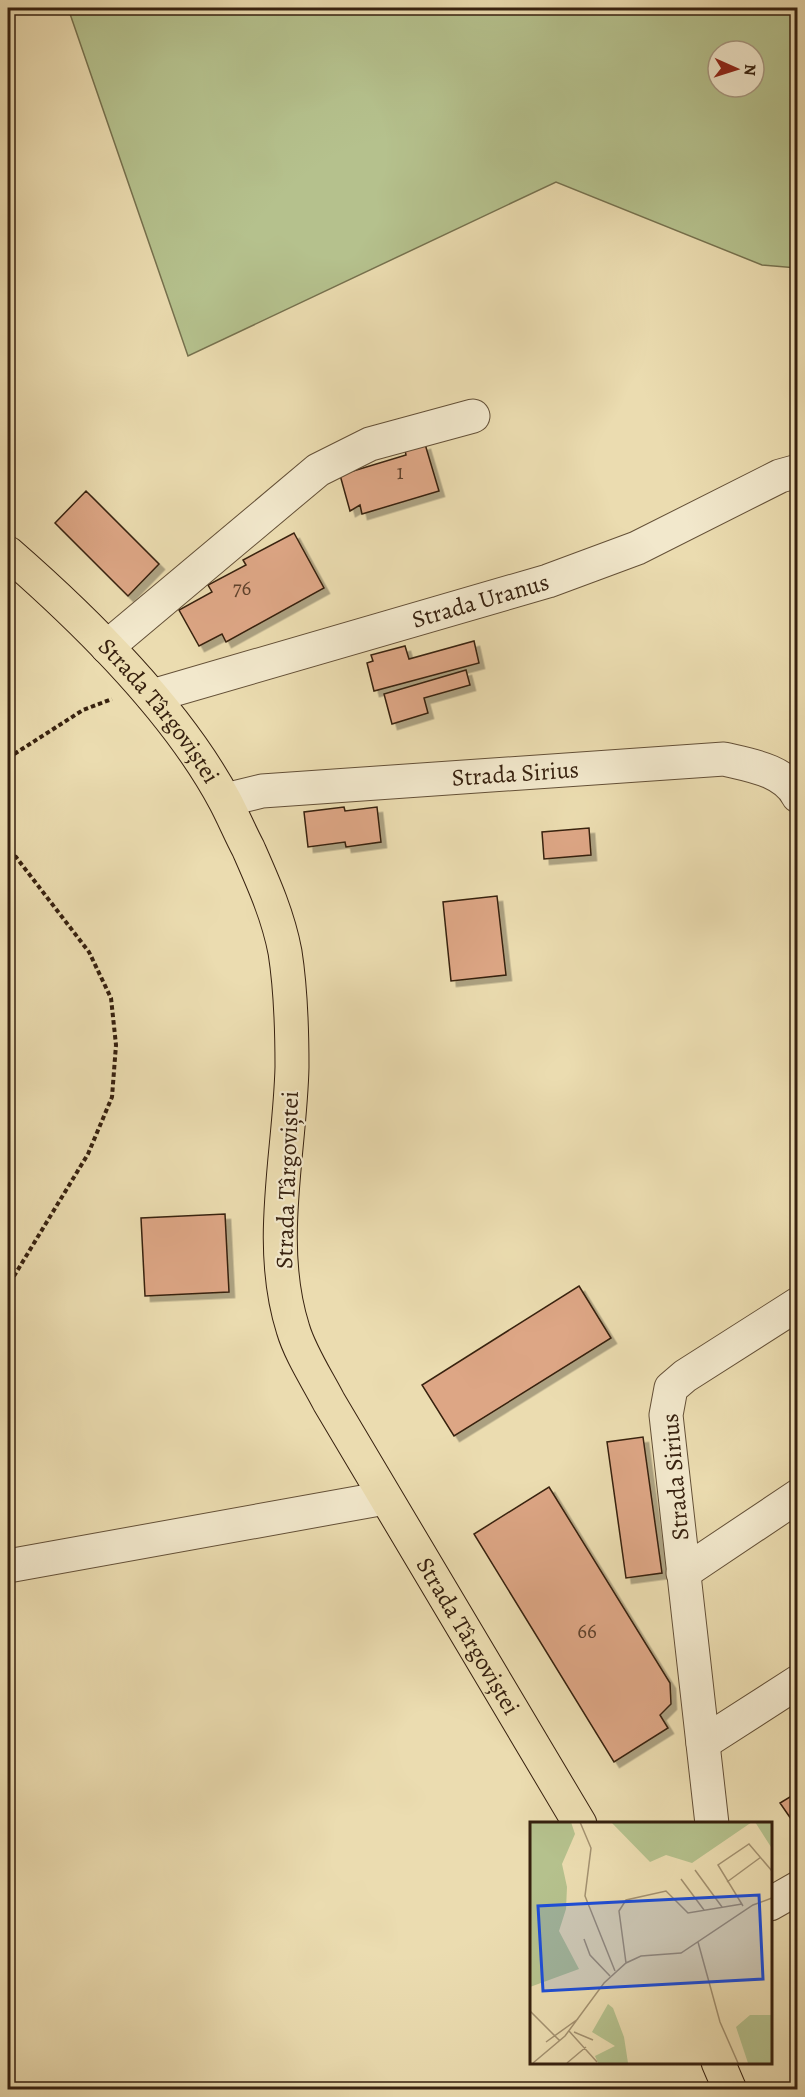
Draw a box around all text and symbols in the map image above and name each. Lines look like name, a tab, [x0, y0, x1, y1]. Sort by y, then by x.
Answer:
north arrow	[706, 39, 766, 99]
text: N	[739, 63, 761, 76]
house number: 1	[396, 458, 404, 486]
street label: Strada Uranus	[408, 566, 553, 636]
house number: 76	[233, 574, 252, 602]
street label: Strada Târgoviștei	[91, 631, 227, 789]
street label: Strada Sirius	[451, 753, 580, 794]
street label: Strada Târgoviștei	[268, 1090, 306, 1270]
street label: Strada Sirius	[654, 1412, 696, 1542]
street label: Strada Târgoviștei	[409, 1551, 527, 1721]
house number: 66	[577, 1617, 597, 1645]
inset map	[530, 1822, 772, 2064]

